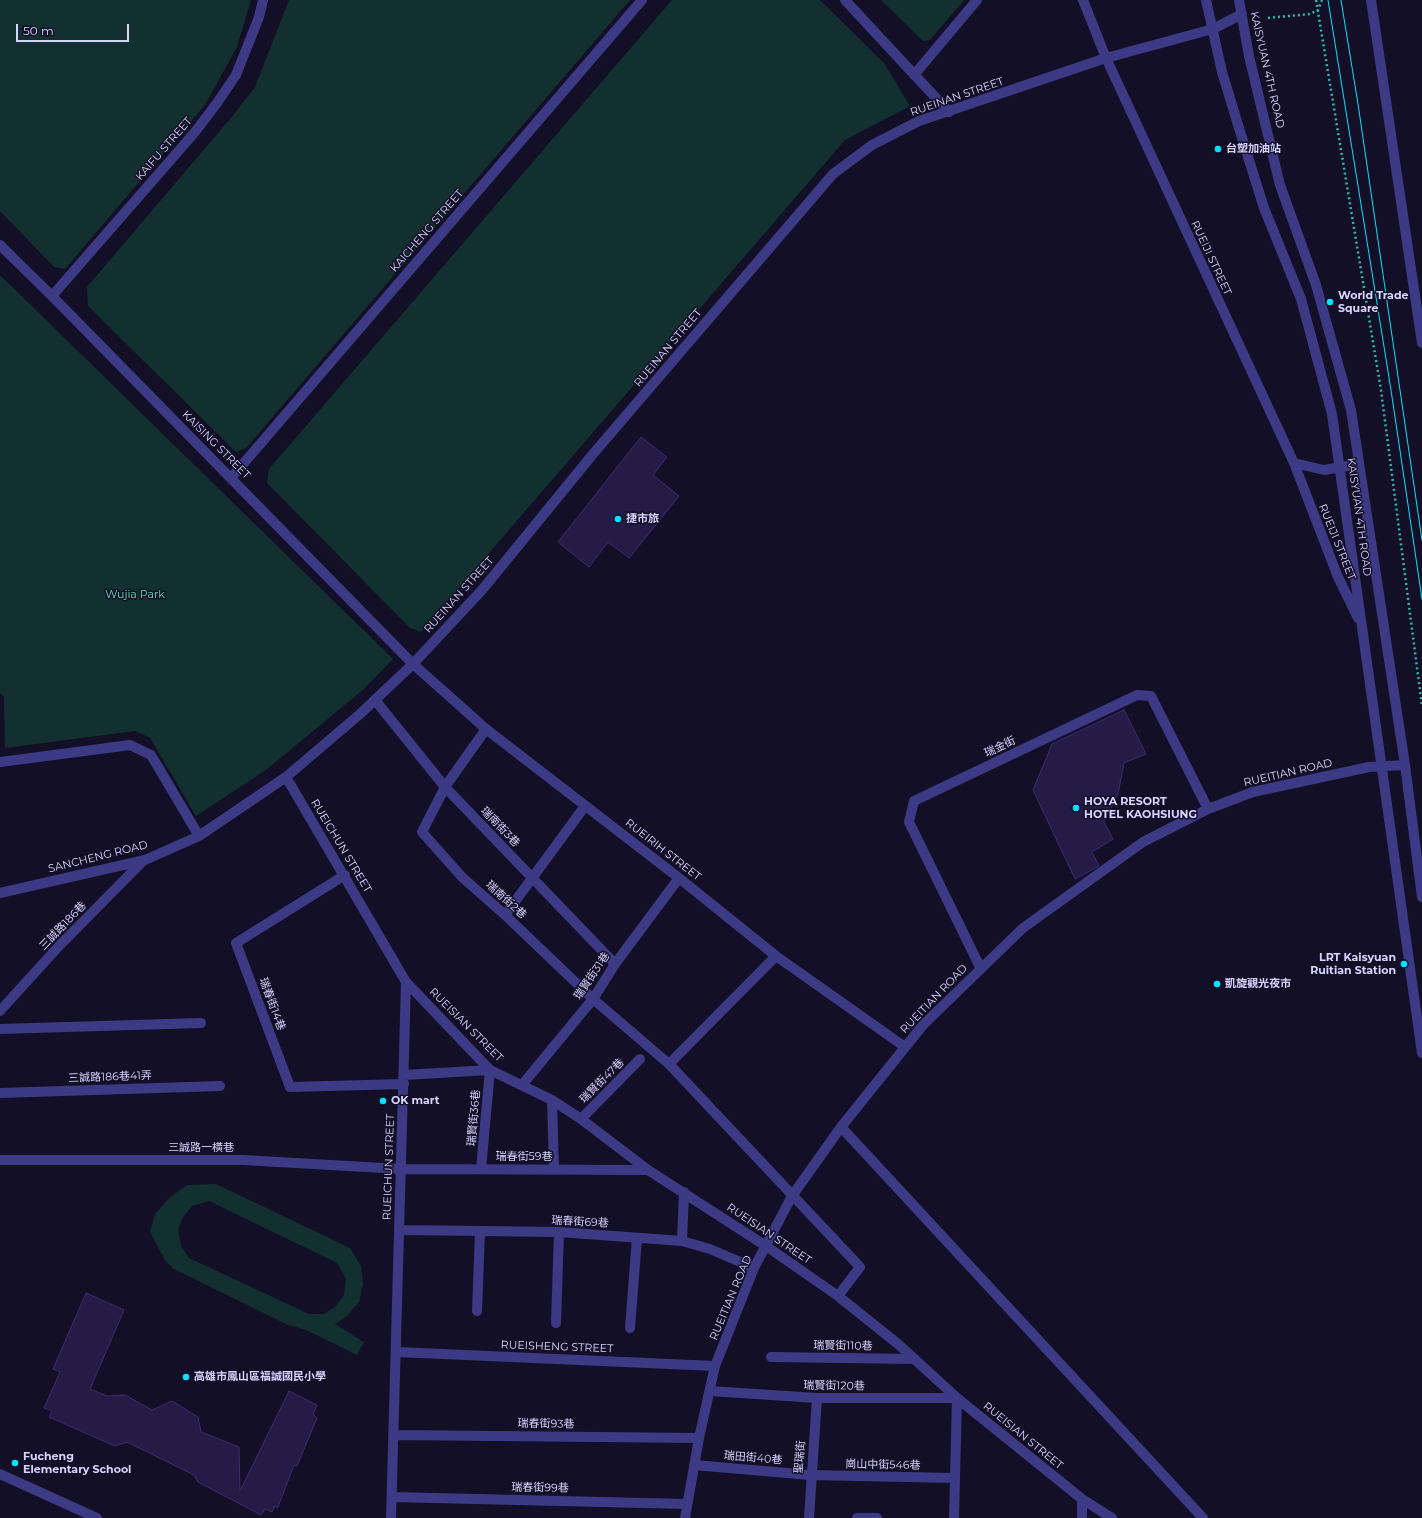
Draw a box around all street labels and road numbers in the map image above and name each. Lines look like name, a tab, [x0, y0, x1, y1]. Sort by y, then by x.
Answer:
street label: KAISYUAN 4TH ROAD	[1247, 10, 1287, 130]
street label: RUEINAN STREET	[909, 75, 1005, 119]
street label: KAIFU STREET	[133, 115, 195, 183]
street label: KAICHENG STREET	[388, 187, 466, 275]
street label: RUEIJI STREET	[1188, 218, 1234, 298]
street label: RUEINAN STREET	[631, 306, 705, 390]
street label: KAISING STREET	[179, 408, 253, 482]
street label: KAISYUAN 4TH ROAD	[1344, 457, 1374, 577]
street label: RUEIJI STREET	[1316, 502, 1358, 582]
street label: RUEINAN STREET	[421, 554, 497, 636]
street label: 瑞金街	[982, 734, 1018, 760]
street label: RUEITIAN ROAD	[1242, 756, 1334, 790]
street label: RUEICHUN STREET	[308, 797, 374, 895]
street label: 瑞南街3巷	[478, 804, 522, 850]
street label: RUEIRIH STREET	[623, 816, 703, 884]
street label: SANCHENG ROAD	[47, 838, 149, 876]
street label: 瑞南街2巷	[483, 878, 529, 922]
street label: 三誠路186巷	[37, 899, 89, 953]
street label: 瑞賢街31巷	[571, 950, 613, 1002]
street label: RUEITIAN ROAD	[898, 962, 970, 1036]
street label: 瑞春街14巷	[256, 976, 288, 1032]
street label: RUEISIAN STREET	[426, 985, 506, 1065]
street label: 瑞賢街47巷	[577, 1056, 627, 1106]
street label: 三誠路186巷41弄	[68, 1069, 152, 1085]
street label: 瑞賢街36巷	[465, 1089, 483, 1147]
street label: RUEICHUN STREET	[381, 1114, 397, 1220]
street label: 三誠路一橫巷	[168, 1141, 234, 1155]
street label: 瑞春街59巷	[496, 1150, 552, 1164]
street label: RUEISIAN STREET	[724, 1201, 814, 1267]
street label: 瑞春街69巷	[551, 1214, 609, 1230]
street label: RUEITIAN ROAD	[707, 1254, 755, 1342]
street label: RUEISHENG STREET	[500, 1338, 614, 1356]
street label: 瑞賢街110巷	[813, 1339, 873, 1353]
street label: 瑞賢街120巷	[803, 1379, 865, 1393]
street label: RUEISIAN STREET	[980, 1400, 1066, 1472]
street label: 瑞春街93巷	[517, 1417, 575, 1431]
street label: 聖瑞街	[792, 1440, 808, 1474]
street label: 瑞田街40巷	[723, 1449, 783, 1467]
street label: 崗山中街546巷	[845, 1458, 921, 1472]
street label: 瑞春街99巷	[511, 1481, 569, 1495]

